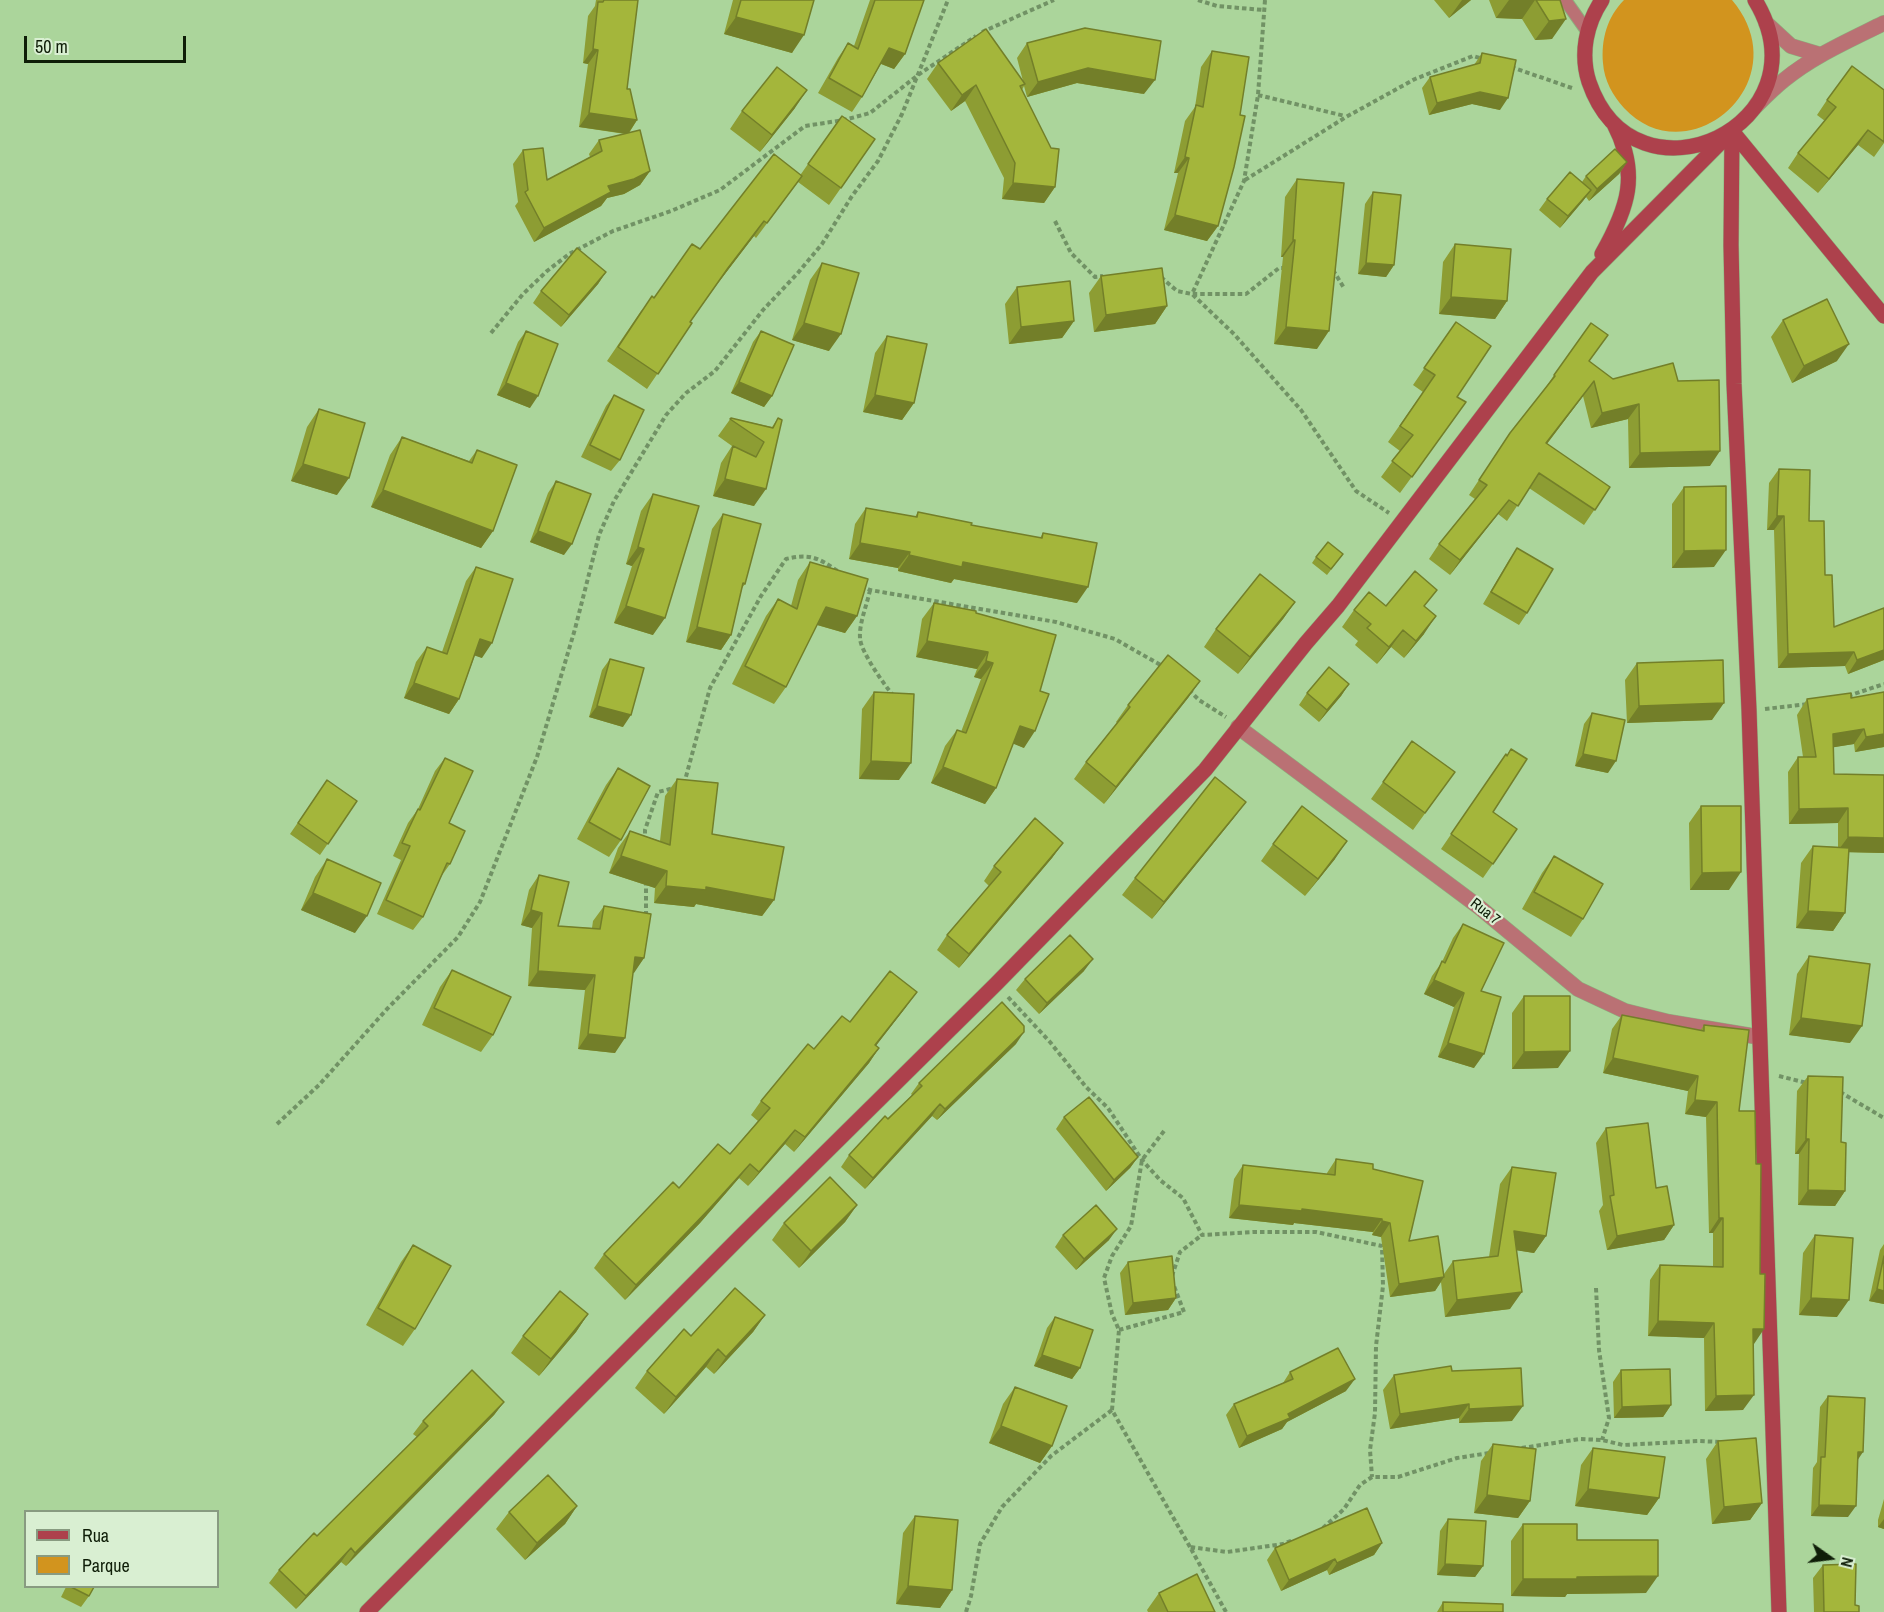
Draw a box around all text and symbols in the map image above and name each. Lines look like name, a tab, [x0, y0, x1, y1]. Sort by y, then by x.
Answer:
scale bar	[27, 24, 189, 62]
text: 50 m	[35, 34, 68, 59]
street label: Rua 7	[1467, 895, 1503, 929]
legend	[24, 1510, 219, 1588]
text: Rua	[82, 1523, 109, 1548]
north arrow	[1800, 1528, 1860, 1588]
text: Parque	[82, 1553, 130, 1578]
text: N	[1836, 1555, 1859, 1570]

